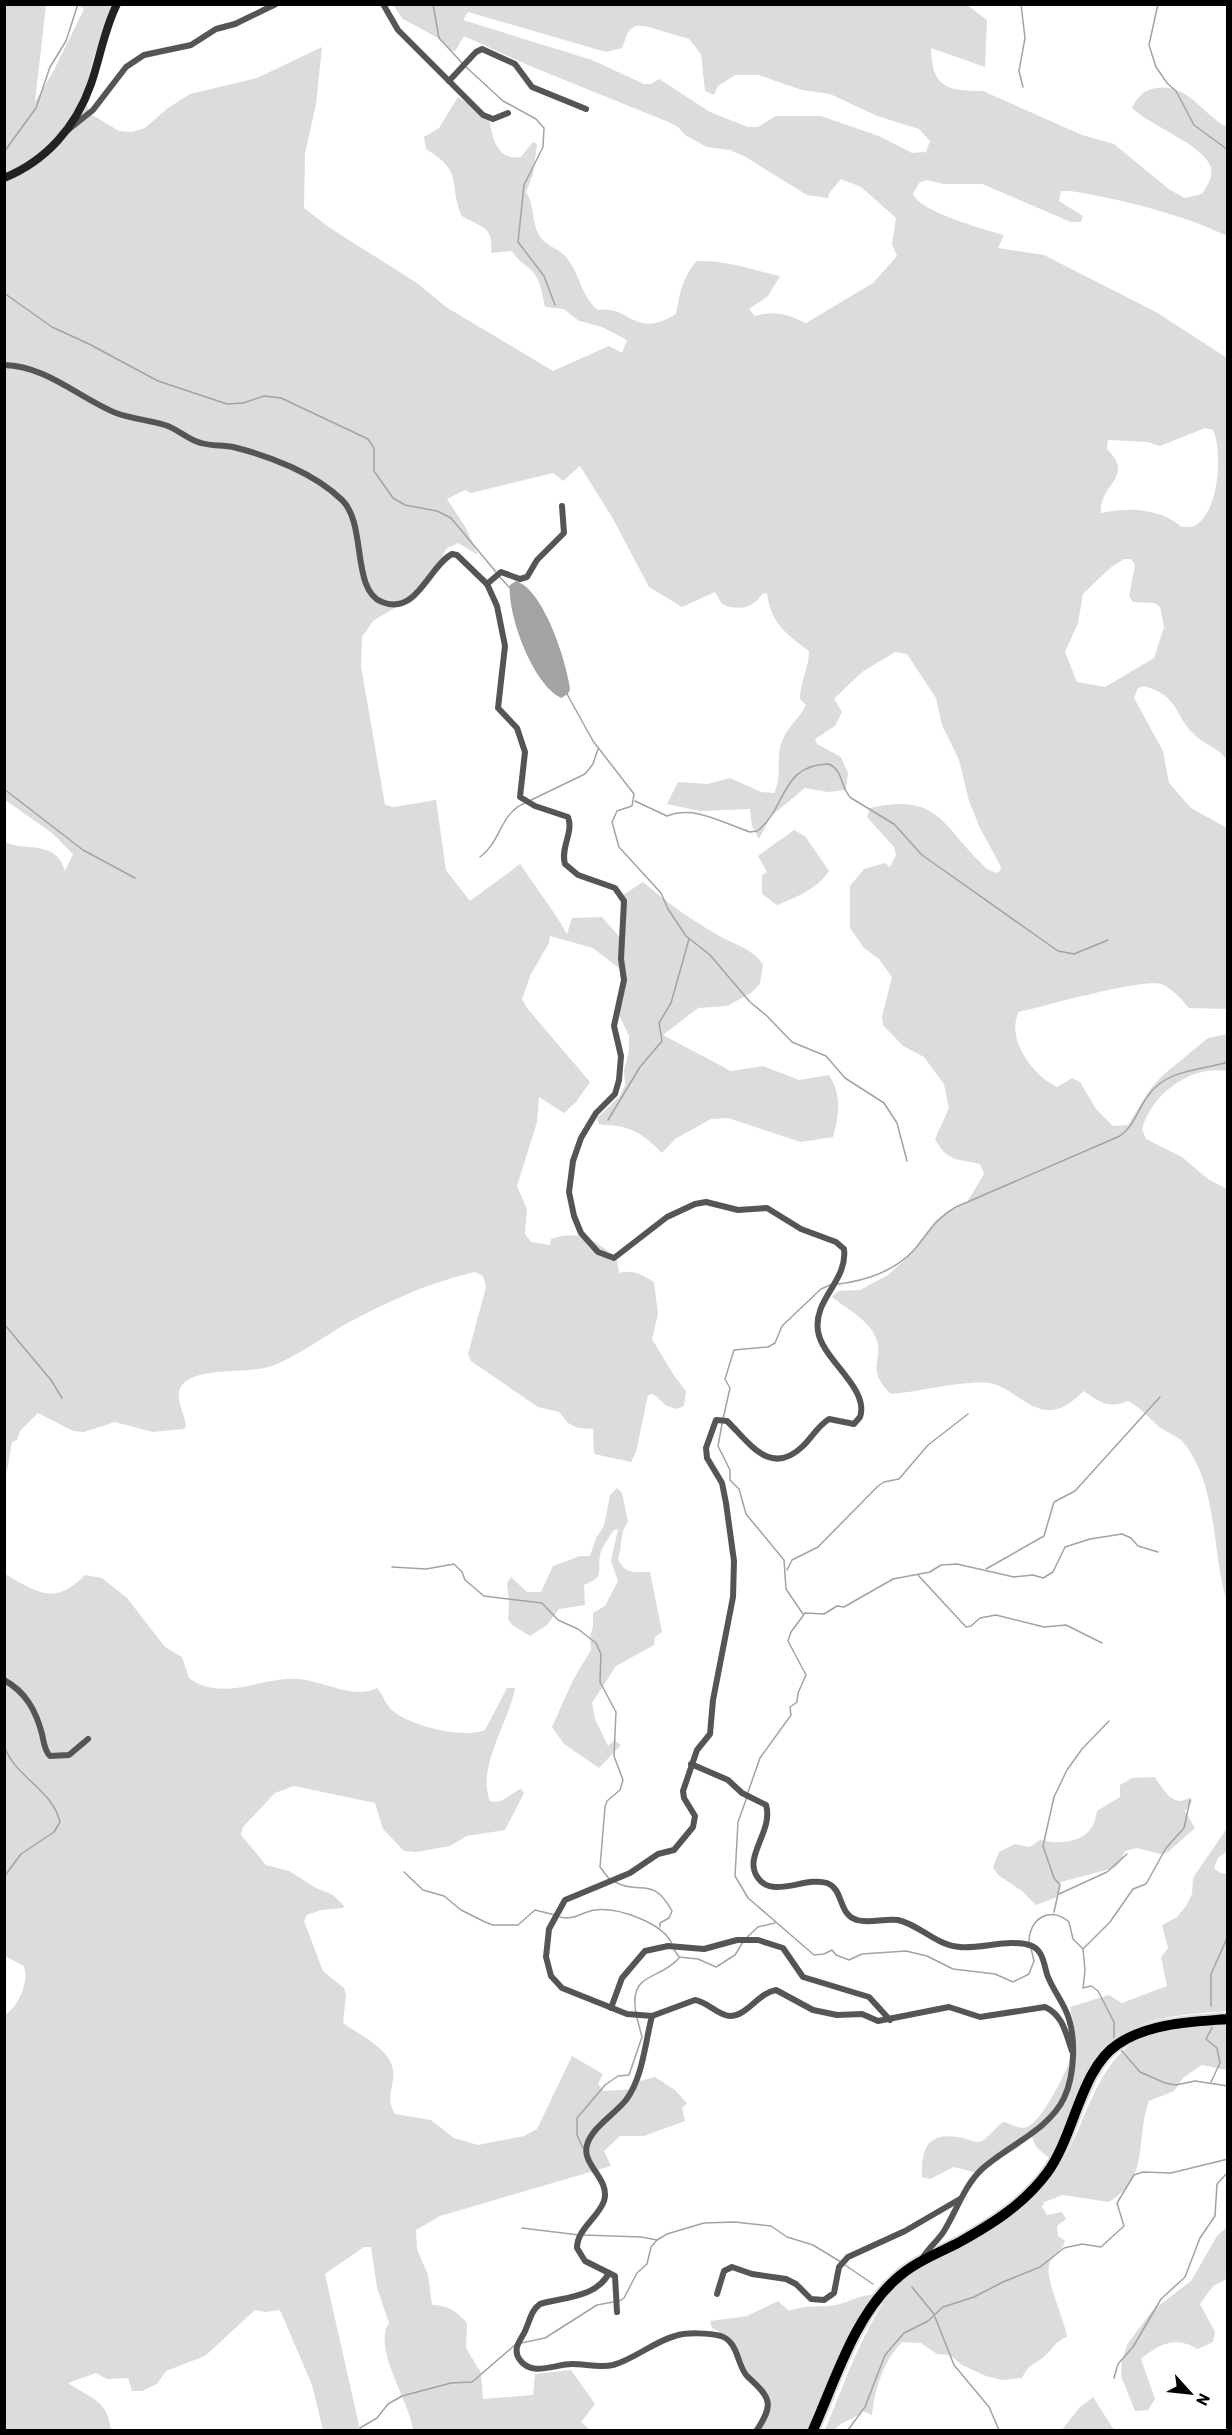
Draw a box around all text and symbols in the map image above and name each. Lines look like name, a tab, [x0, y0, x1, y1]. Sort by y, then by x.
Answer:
north arrow	[1160, 2363, 1220, 2423]
text: N	[1193, 2391, 1215, 2409]

